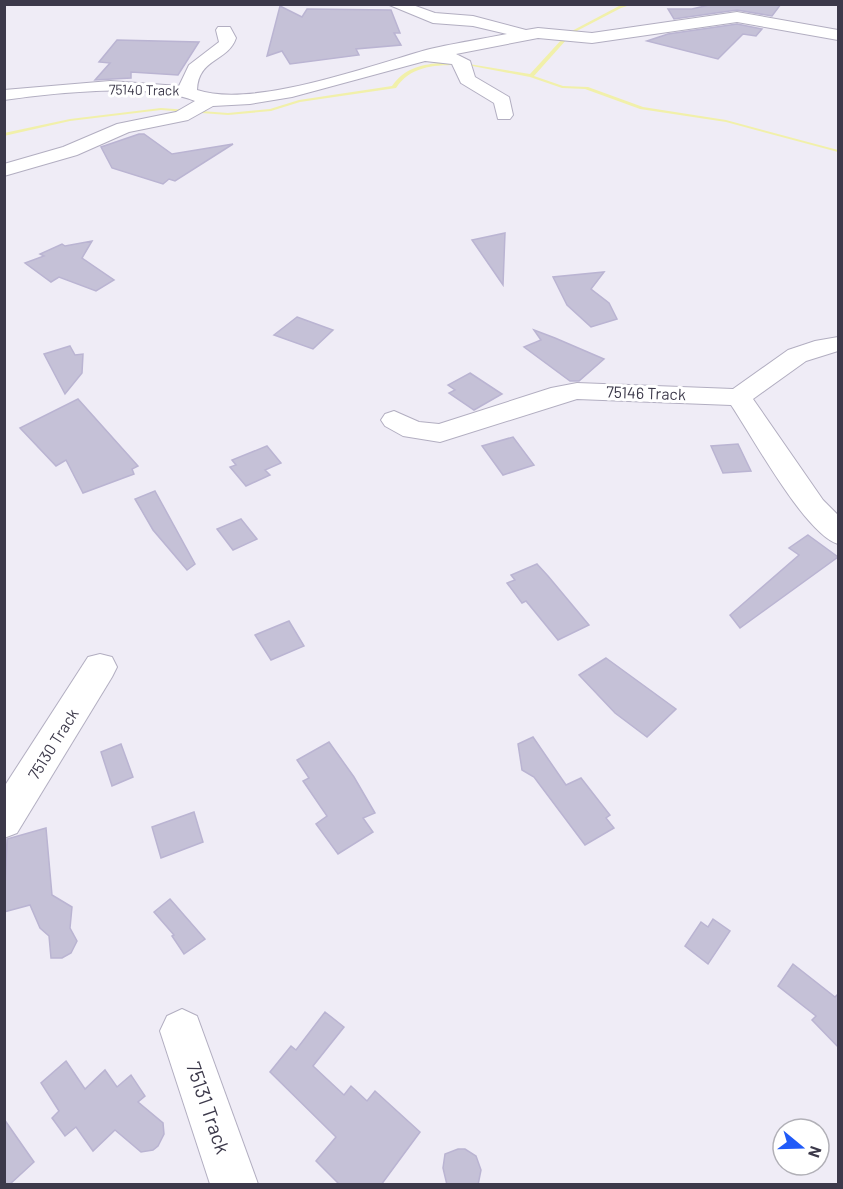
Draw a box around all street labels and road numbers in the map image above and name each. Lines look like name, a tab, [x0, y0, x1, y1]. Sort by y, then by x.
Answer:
street label: 75140 Track	[109, 80, 179, 99]
street label: 75146 Track	[606, 382, 686, 403]
street label: 75130 Track	[23, 705, 82, 783]
street label: 75131 Track	[182, 1059, 236, 1157]

